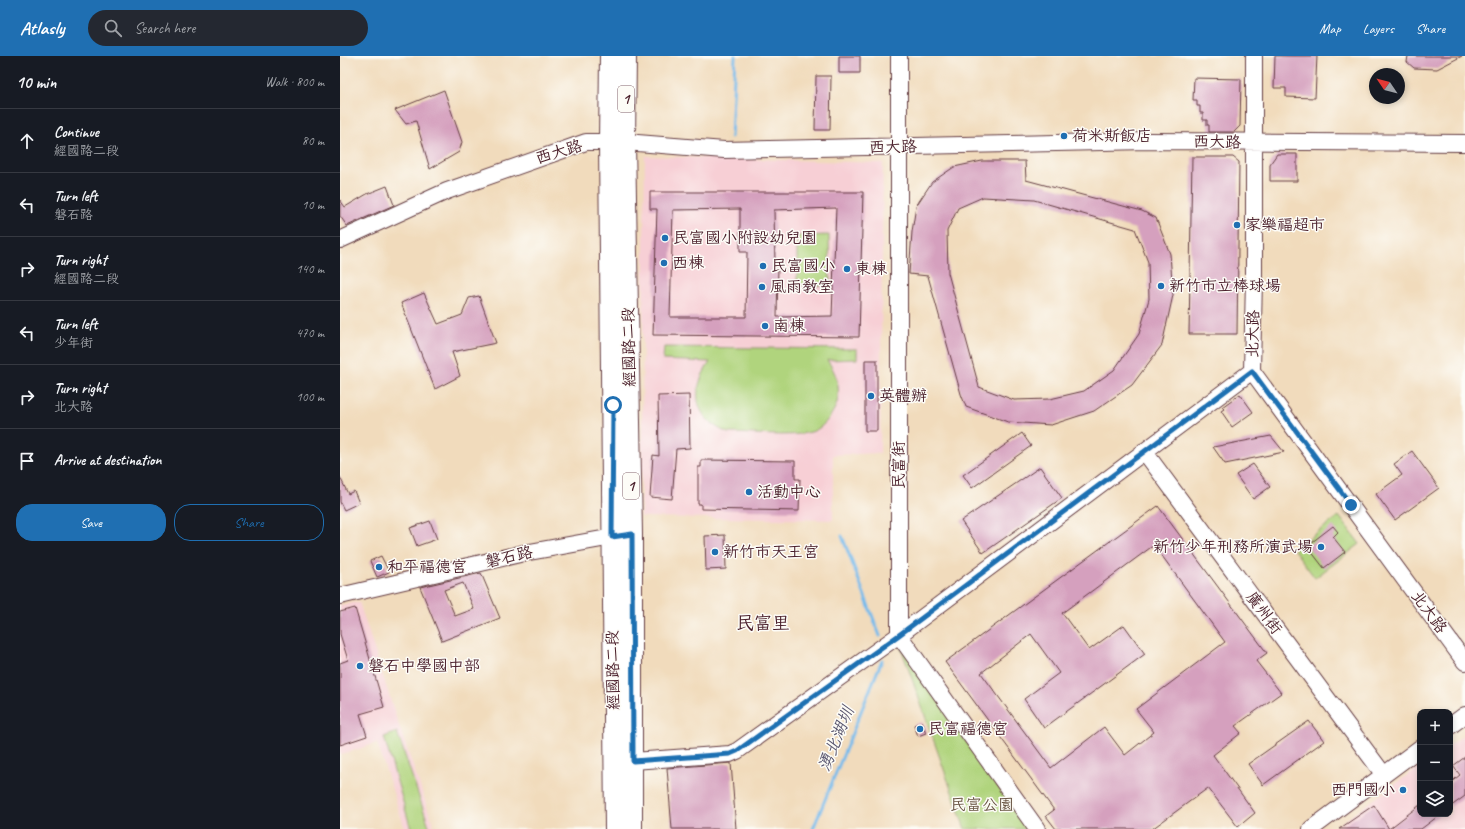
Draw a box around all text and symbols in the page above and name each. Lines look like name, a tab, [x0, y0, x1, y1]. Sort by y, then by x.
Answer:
search box	[88, 10, 368, 46]
text: Atlasly	[20, 16, 64, 40]
icon: search	[102, 17, 124, 39]
text: Search here	[134, 19, 195, 38]
text: Map	[1319, 20, 1341, 37]
text: Layers	[1363, 20, 1394, 37]
text: Share	[1416, 20, 1445, 37]
north arrow	[1369, 68, 1405, 104]
text: 10 min	[16, 72, 56, 93]
text: Walk · 800 m	[265, 74, 324, 90]
road number: 1	[618, 86, 634, 112]
text: Continue	[54, 123, 99, 142]
place label: 荷米斯飯店	[1072, 126, 1152, 146]
icon: ahead	[16, 130, 38, 152]
marker: 荷米斯飯店	[1059, 131, 1069, 141]
street label: 西大路	[1193, 132, 1241, 152]
text: 80 m	[302, 133, 324, 149]
street label: 西大路	[533, 135, 585, 169]
street label: 西大路	[869, 137, 917, 157]
text: 經國路二段	[54, 143, 119, 159]
text: Turn left	[54, 187, 97, 206]
icon: left	[16, 194, 38, 216]
text: 10 m	[302, 197, 324, 213]
text: 磐石路	[54, 207, 93, 223]
place label: 家樂福超市	[1245, 215, 1325, 235]
marker: 家樂福超市	[1232, 220, 1242, 230]
place label: 民富國小附設幼兒園	[673, 228, 817, 248]
marker: 民富國小附設幼兒園	[660, 233, 670, 243]
text: Turn right	[54, 251, 107, 270]
place label: 西棟	[672, 253, 705, 273]
place label: 民富國小	[771, 256, 835, 276]
icon: right	[16, 258, 38, 280]
marker: 西棟	[659, 258, 669, 268]
place label: 東棟	[855, 259, 888, 279]
text: 140 m	[296, 261, 324, 277]
marker: 民富國小	[758, 261, 768, 271]
marker: 東棟	[842, 264, 852, 274]
text: 經國路二段	[54, 271, 119, 287]
place label: 新竹市立棒球場	[1169, 276, 1281, 296]
place label: 風雨教室	[770, 277, 834, 297]
marker: 新竹市立棒球場	[1156, 281, 1166, 291]
marker: 風雨教室	[757, 282, 767, 292]
street label: 經國路二段	[618, 307, 640, 387]
street label: 北大路	[1243, 310, 1263, 358]
text: Turn left	[54, 315, 97, 334]
place label: 南棟	[773, 316, 806, 336]
marker: 南棟	[760, 321, 770, 331]
icon: left	[16, 322, 38, 344]
text: 470 m	[296, 325, 324, 341]
text: 少年街	[54, 335, 93, 351]
text: Turn right	[54, 379, 107, 398]
icon: right	[16, 386, 38, 408]
place label: 英體辦	[879, 386, 927, 406]
text: 100 m	[296, 389, 324, 405]
marker: 英體辦	[866, 391, 876, 401]
route start	[604, 396, 622, 414]
text: 北大路	[54, 399, 93, 415]
street label: 民富街	[889, 441, 909, 489]
icon: arrive	[16, 450, 38, 472]
text: Arrive at destination	[54, 451, 161, 470]
road number: 1	[623, 473, 639, 499]
place label: 活動中心	[757, 482, 821, 502]
marker: 活動中心	[744, 487, 754, 497]
route end	[1342, 496, 1360, 514]
button: Save	[16, 504, 166, 541]
button: Share	[174, 504, 324, 541]
place label: 新竹少年刑務所演武場	[1153, 537, 1313, 557]
street label: 磐石路	[483, 542, 535, 572]
place label: 新竹市天王宮	[723, 542, 819, 562]
marker: 新竹少年刑務所演武場	[1316, 542, 1326, 552]
marker: 新竹市天王宮	[710, 547, 720, 557]
place label: 和平福德宮	[387, 557, 467, 577]
marker: 和平福德宮	[374, 562, 384, 572]
street label: 北大路	[1407, 587, 1451, 637]
street label: 廣州街	[1242, 588, 1286, 638]
district label: 民富里	[736, 612, 790, 634]
street label: 經國路二段	[602, 630, 624, 710]
place label: 磐石中學國中部	[368, 656, 480, 676]
marker: 磐石中學國中部	[355, 661, 365, 671]
water label: 湧北湖圳	[814, 702, 859, 774]
map controls	[1417, 709, 1453, 817]
button: +	[1417, 709, 1453, 745]
place label: 民富福德宮	[928, 719, 1008, 739]
marker: 民富福德宮	[915, 724, 925, 734]
button: −	[1417, 745, 1453, 781]
place label: 西門國小	[1331, 780, 1395, 800]
button: layers	[1417, 781, 1453, 817]
marker: 西門國小	[1398, 785, 1408, 795]
park label: 民富公園	[950, 795, 1014, 815]

